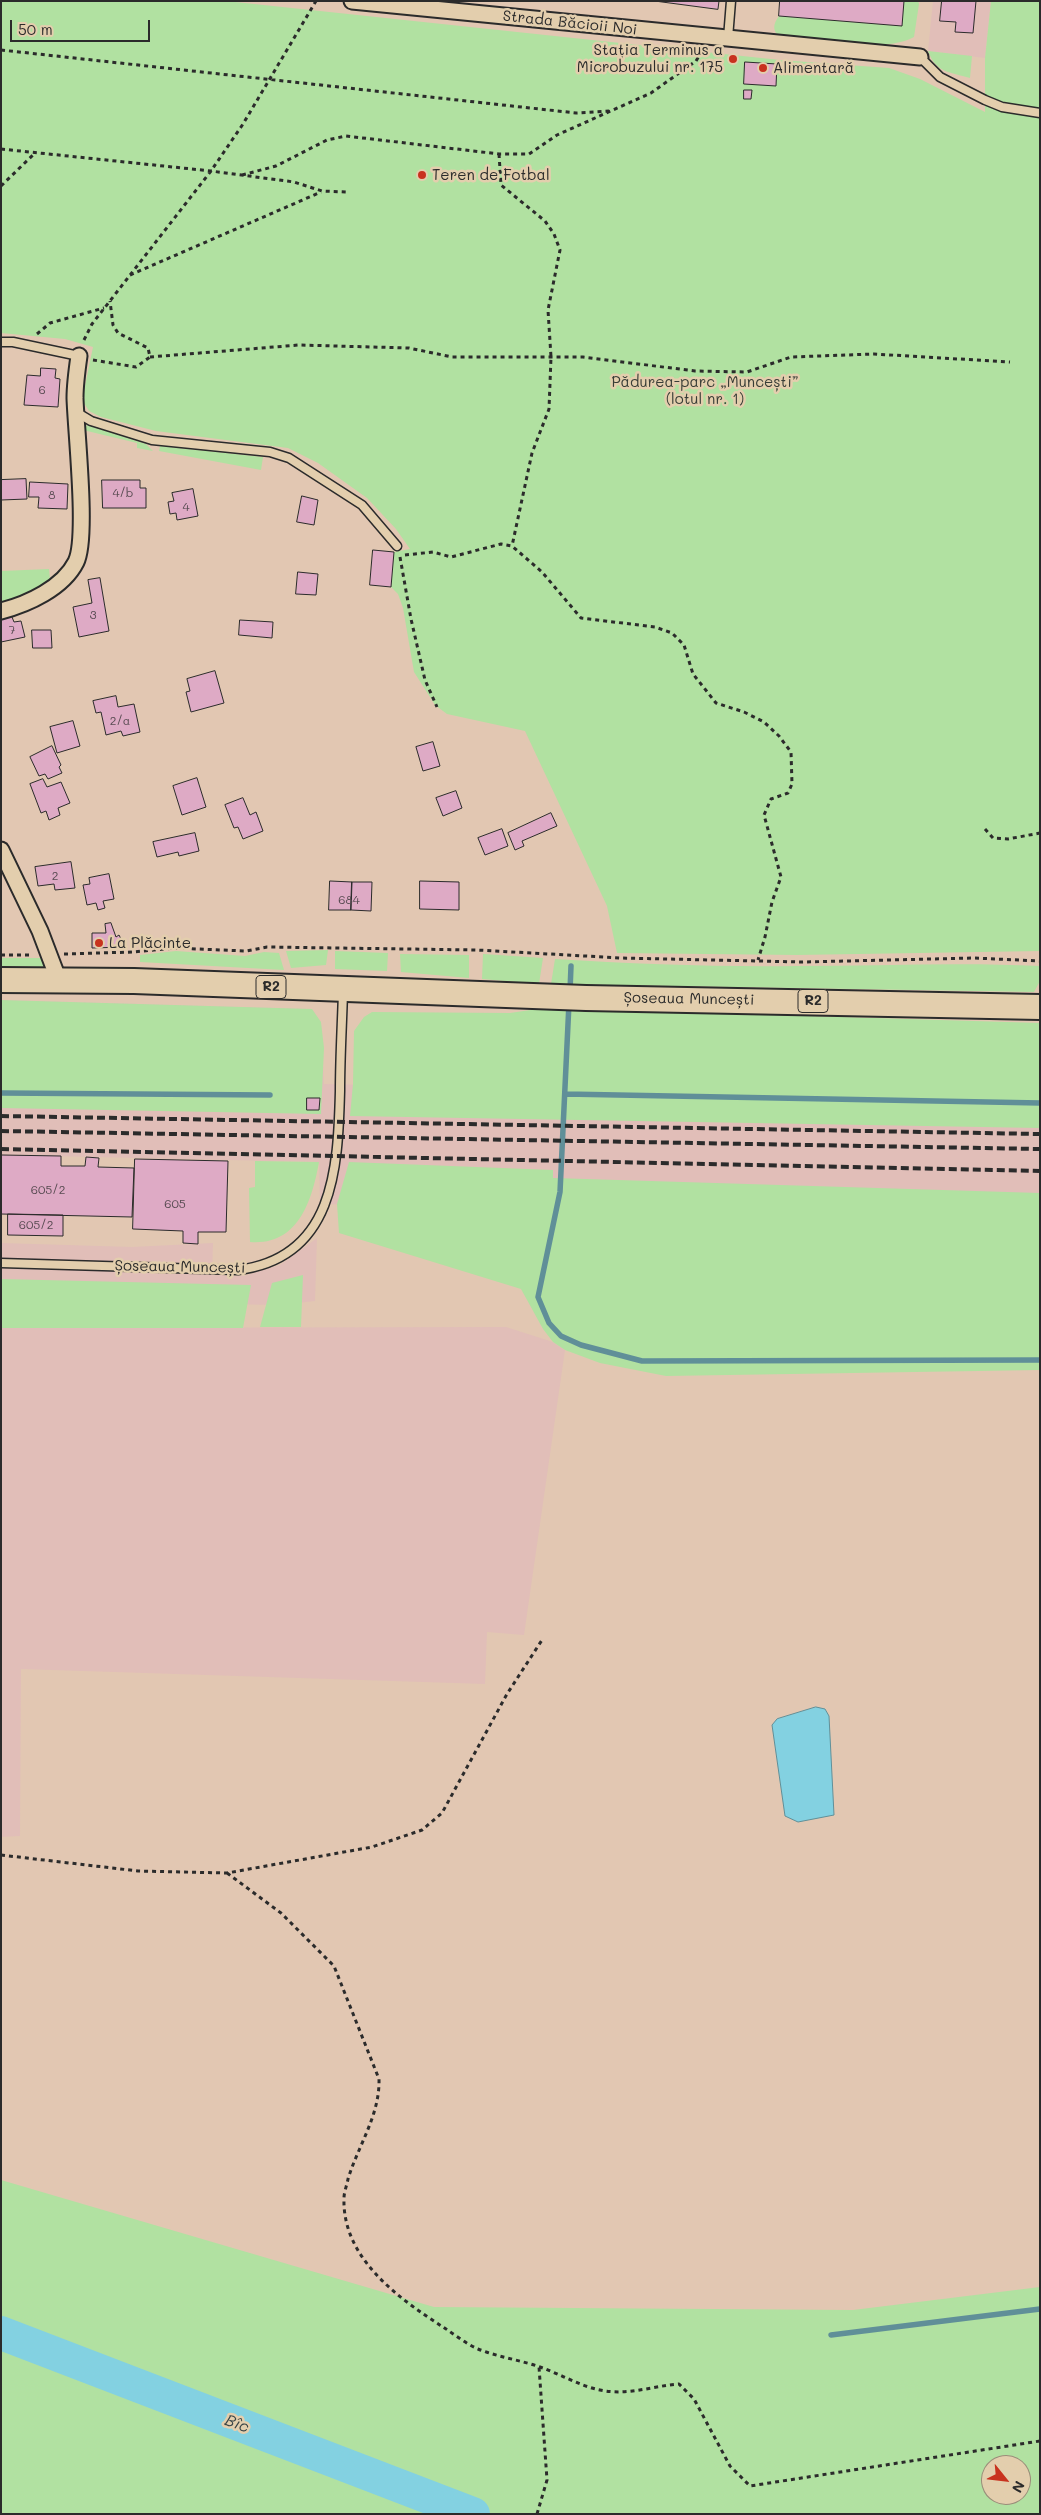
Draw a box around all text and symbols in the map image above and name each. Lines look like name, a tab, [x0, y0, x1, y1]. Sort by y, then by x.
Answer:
street label: Strada Băcioii Noi	[502, 7, 638, 39]
scale bar	[12, 10, 152, 42]
text: 50 m	[18, 19, 53, 39]
place label: Stația Terminus a Microbuzului nr. 175	[577, 41, 723, 76]
marker: Stația Terminus a Microbuzului nr. 175	[727, 53, 739, 65]
place label: Alimentară	[773, 59, 854, 77]
marker: Alimentară	[757, 62, 769, 74]
place label: Teren de Fotbal	[432, 166, 550, 184]
marker: Teren de Fotbal	[416, 169, 428, 181]
park label: Pădurea-parc „Muncești” (lotul nr. 1)	[611, 373, 799, 408]
house number: 6	[38, 383, 46, 397]
house number: 4/b	[113, 486, 133, 500]
house number: 8	[48, 488, 56, 502]
house number: 4	[182, 500, 190, 514]
house number: 3	[89, 608, 97, 622]
house number: 7	[9, 623, 15, 637]
house number: 2/a	[110, 714, 130, 728]
house number: 2	[52, 869, 58, 883]
house number: 684	[338, 893, 360, 907]
place label: La Plăcinte	[109, 934, 191, 952]
marker: La Plăcinte	[93, 937, 105, 949]
road number: R2	[256, 976, 286, 999]
street label: Șoseaua Muncești	[624, 989, 754, 1009]
road number: R2	[798, 989, 828, 1012]
house number: 605/2	[31, 1183, 65, 1197]
house number: 605	[164, 1197, 186, 1211]
house number: 605/2	[19, 1218, 53, 1232]
street label: Șoseaua Muncești	[115, 1257, 245, 1277]
water label: Bîc	[222, 2411, 252, 2437]
north arrow	[981, 2455, 1031, 2505]
text: N	[1008, 2478, 1030, 2496]

